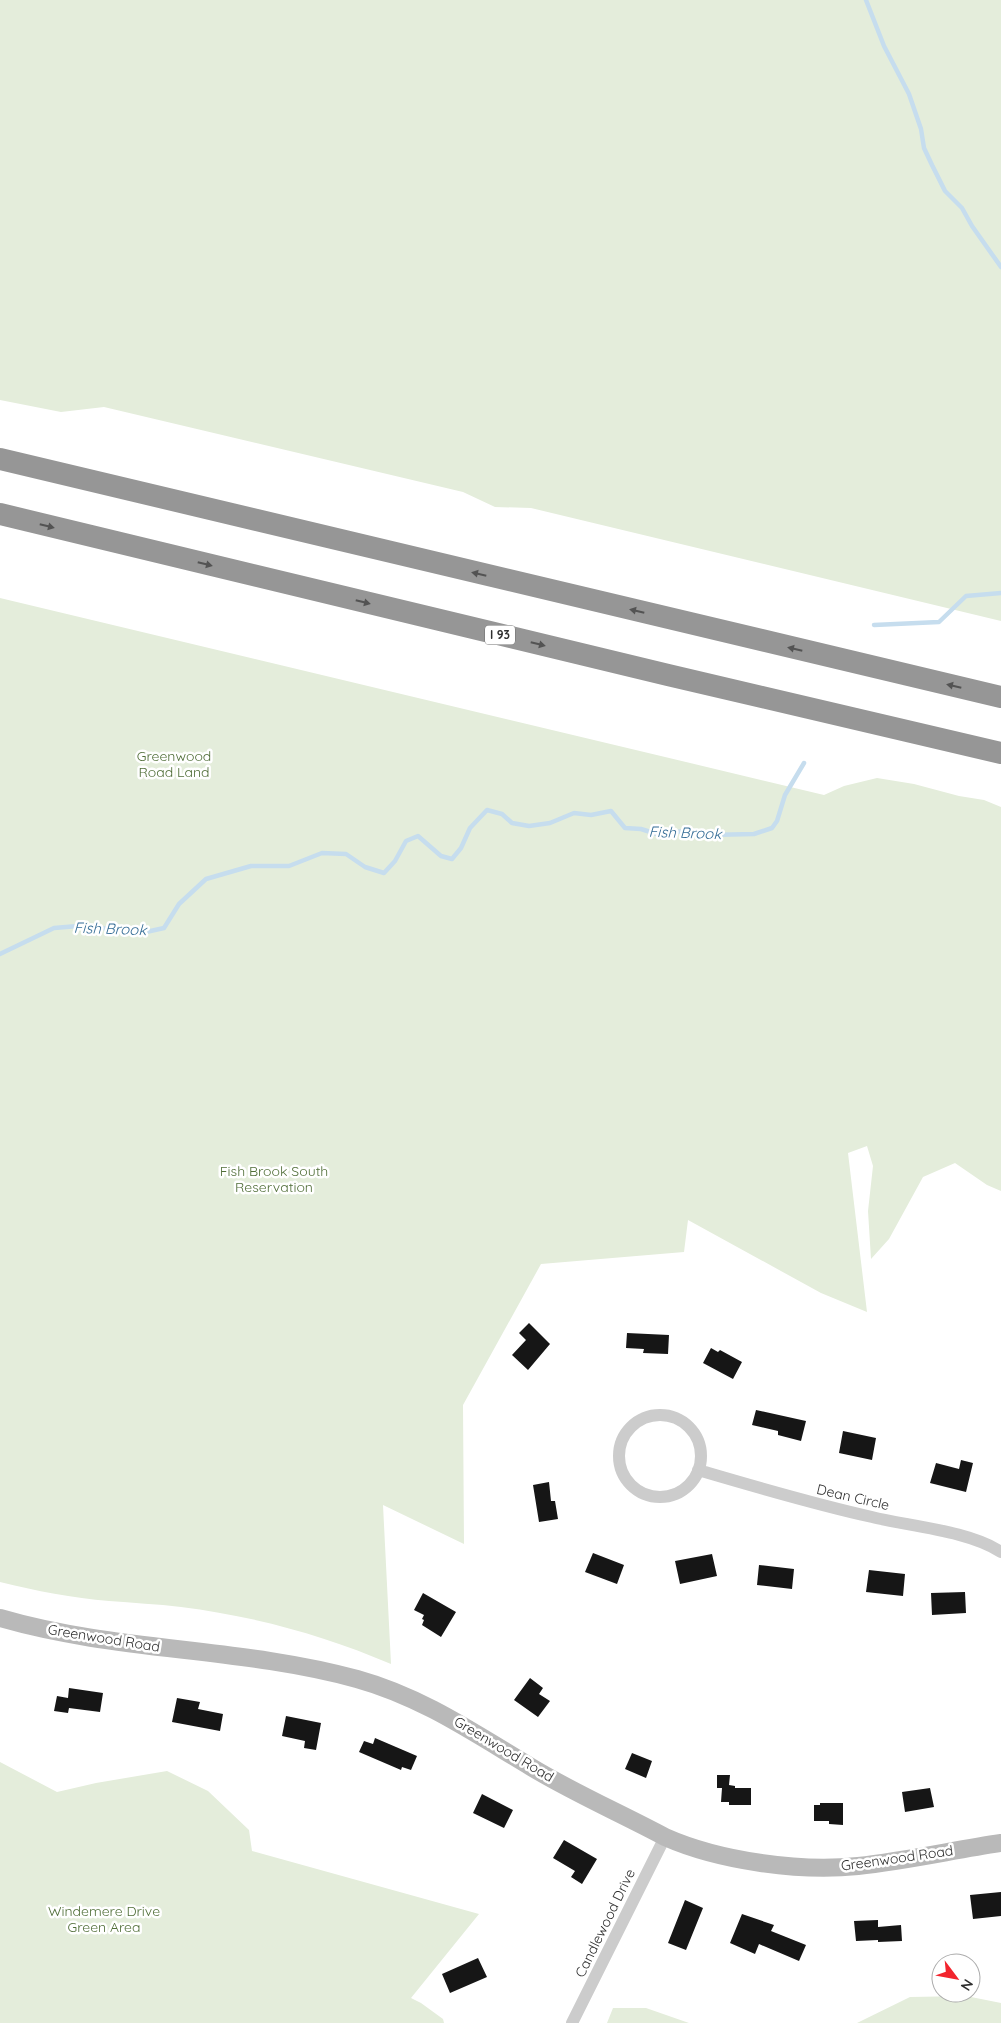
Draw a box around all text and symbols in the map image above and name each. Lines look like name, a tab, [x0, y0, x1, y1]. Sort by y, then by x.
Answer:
one-way arrow	[40, 522, 55, 530]
one-way arrow	[198, 560, 213, 568]
one-way arrow	[472, 569, 487, 577]
one-way arrow	[356, 598, 371, 606]
one-way arrow	[630, 607, 645, 615]
road number: I 93	[485, 626, 515, 644]
one-way arrow	[531, 640, 546, 648]
one-way arrow	[788, 645, 803, 653]
one-way arrow	[946, 682, 961, 690]
park label: Greenwood Road Land	[137, 747, 211, 781]
water label: Fish Brook	[648, 822, 724, 843]
water label: Fish Brook	[73, 918, 149, 939]
park label: Fish Brook South Reservation	[220, 1162, 328, 1196]
street label: Dean Circle	[815, 1480, 891, 1514]
street label: Greenwood Road	[47, 1620, 161, 1656]
street label: Greenwood Road	[451, 1712, 557, 1786]
street label: Greenwood Road	[840, 1841, 954, 1875]
street label: Candlewood Drive	[571, 1866, 639, 1980]
park label: Windemere Drive Green Area	[48, 1902, 160, 1936]
north arrow	[931, 1953, 981, 2003]
text: N	[957, 1976, 977, 1994]

